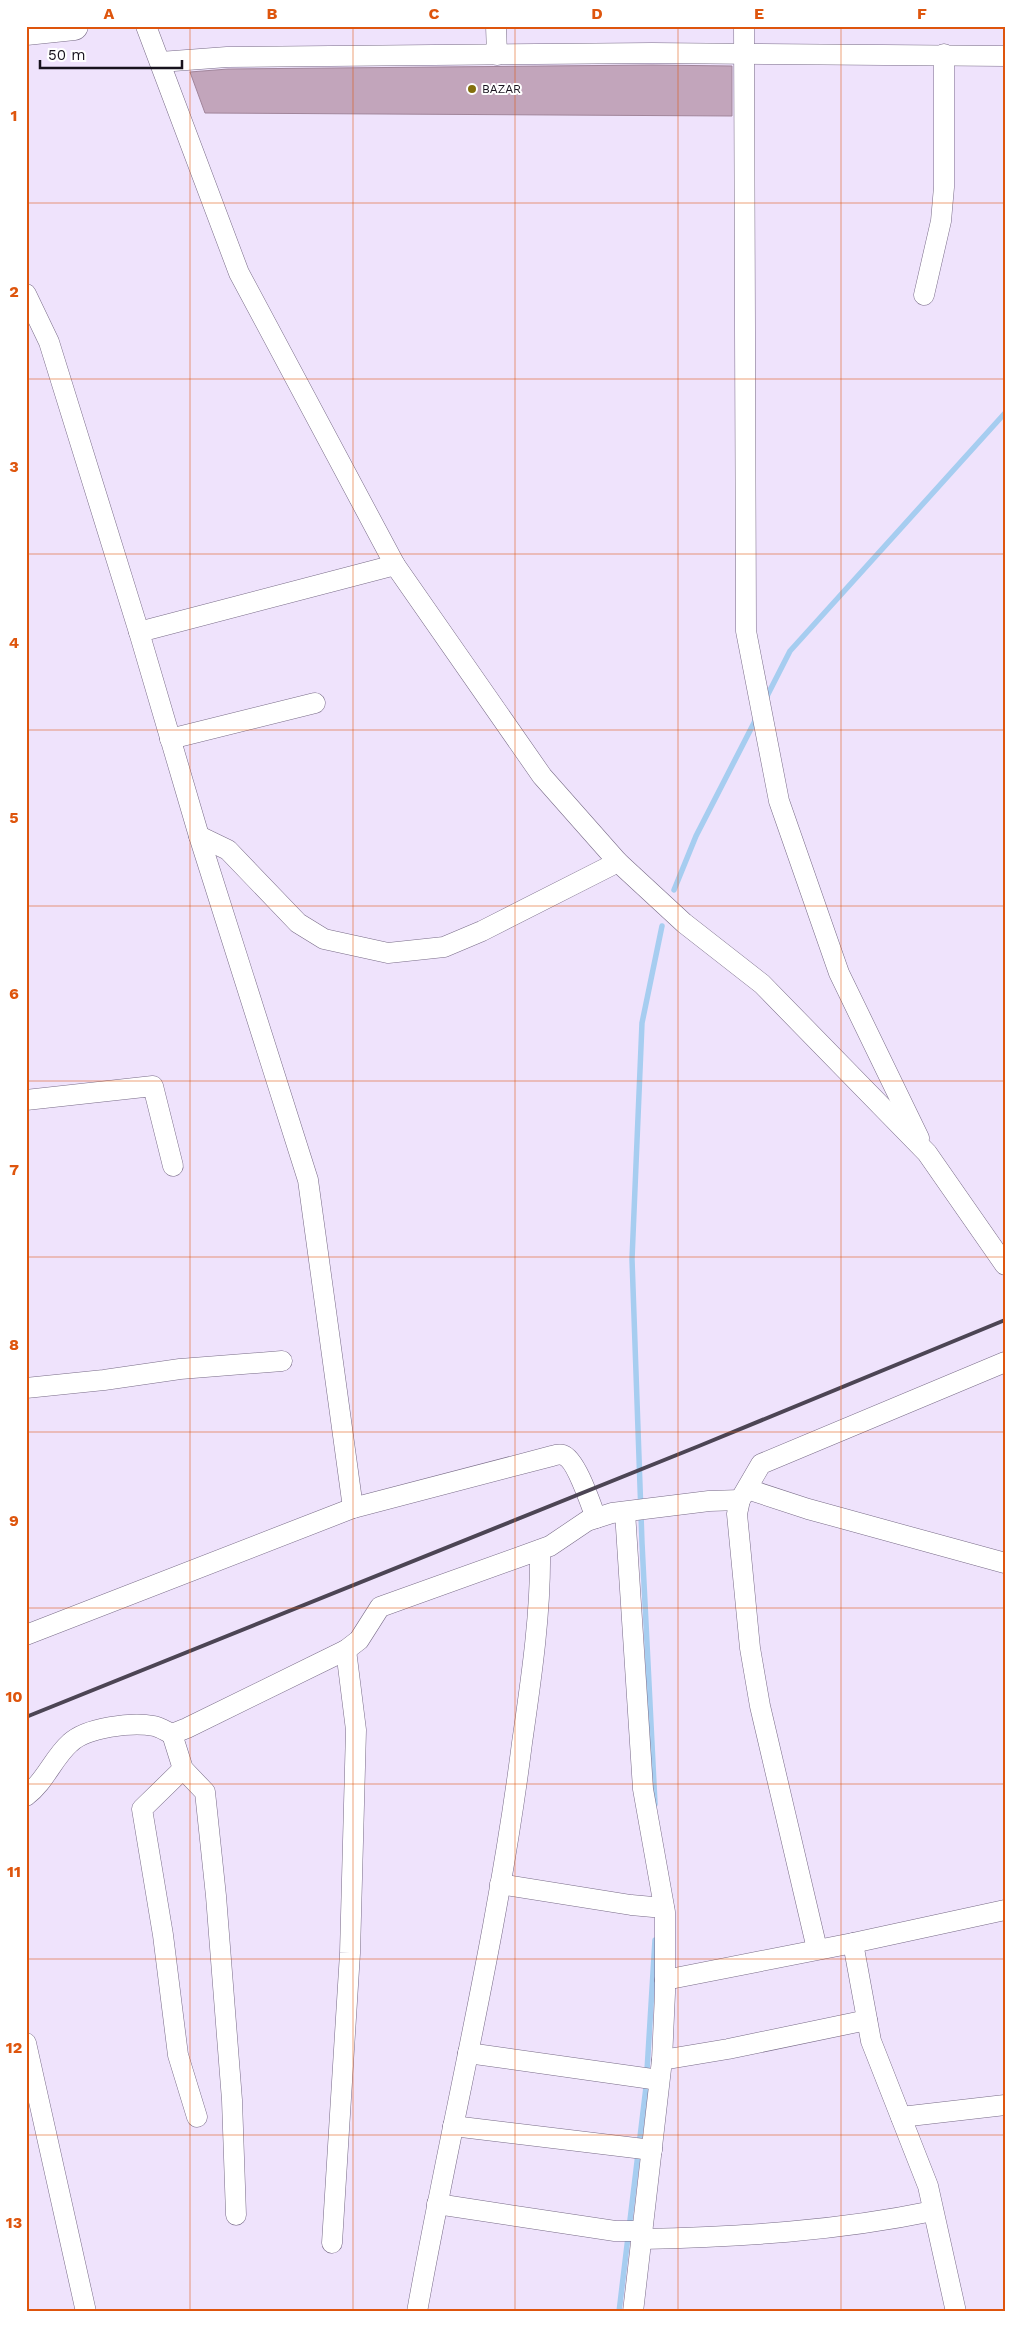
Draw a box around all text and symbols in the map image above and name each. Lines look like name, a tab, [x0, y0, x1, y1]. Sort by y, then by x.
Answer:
text: A	[104, 4, 115, 23]
text: B	[267, 4, 278, 23]
text: C	[429, 4, 440, 23]
text: D	[591, 4, 603, 23]
text: E	[754, 4, 764, 23]
text: F	[917, 4, 927, 23]
scale bar	[40, 38, 182, 70]
text: 50 m	[48, 46, 85, 64]
place label: BAZAR	[482, 82, 521, 96]
marker: BAZAR	[466, 83, 478, 95]
text: 1	[11, 106, 17, 125]
text: 2	[9, 282, 19, 301]
text: 3	[9, 457, 19, 476]
text: 4	[9, 633, 19, 652]
text: 5	[9, 808, 19, 827]
text: 6	[9, 984, 19, 1003]
text: 7	[9, 1160, 19, 1179]
text: 8	[9, 1335, 19, 1354]
text: 9	[9, 1511, 19, 1530]
text: 10	[5, 1687, 23, 1706]
text: 11	[7, 1862, 21, 1881]
text: 12	[6, 2038, 22, 2057]
text: 13	[6, 2213, 22, 2232]

